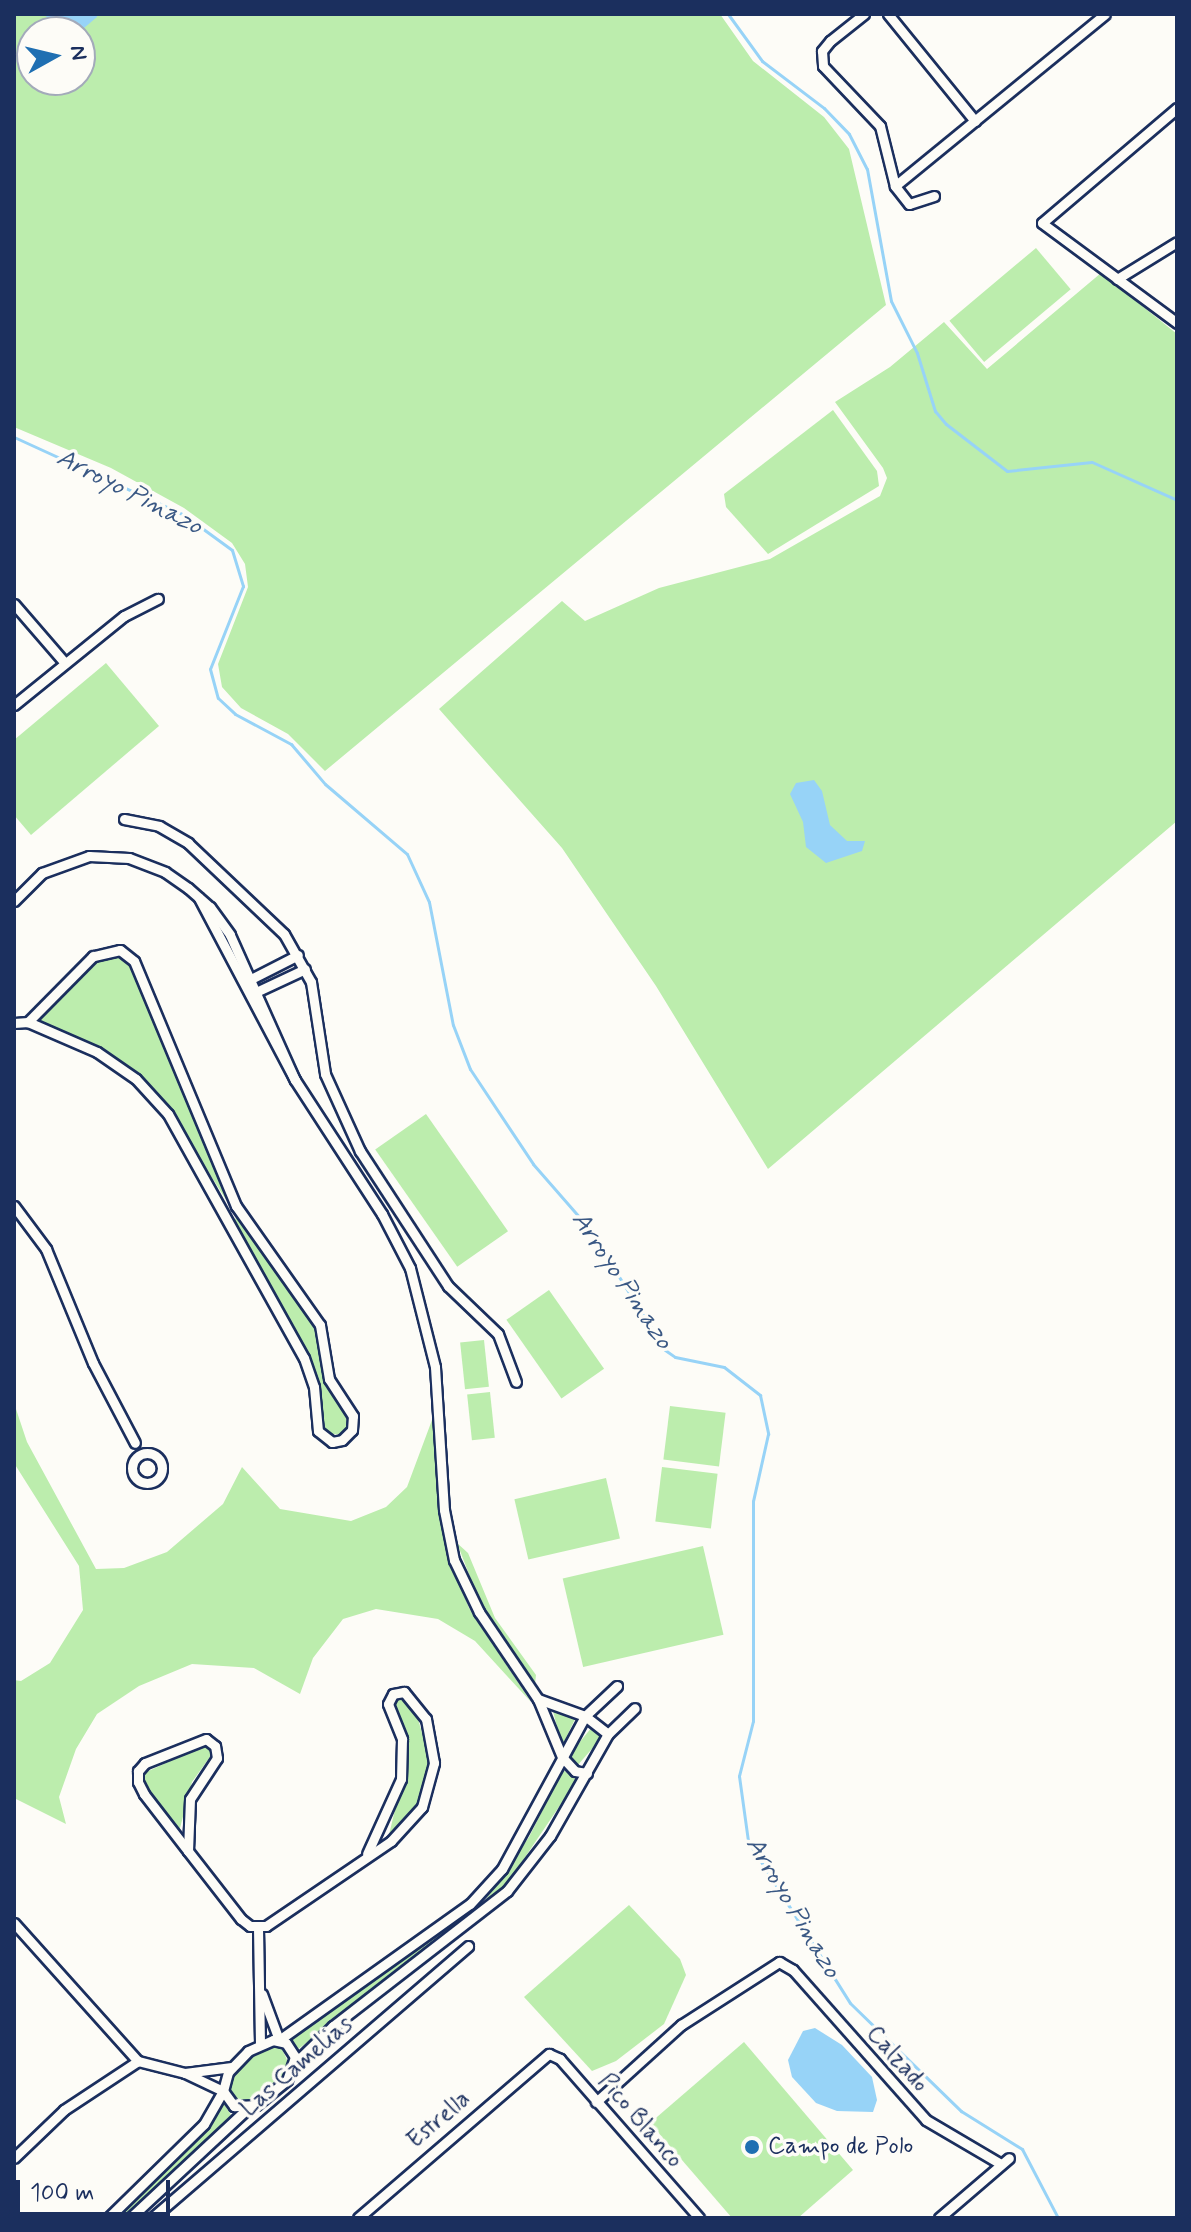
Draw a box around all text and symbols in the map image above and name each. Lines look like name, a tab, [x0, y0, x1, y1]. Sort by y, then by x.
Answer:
north arrow	[16, 16, 96, 96]
text: N	[63, 44, 93, 62]
water label: Arroyo Pinazo	[55, 445, 203, 541]
water label: Arroyo Pinazo	[566, 1210, 676, 1352]
water label: Arroyo Pinazo	[740, 1836, 844, 1980]
street label: Las Camelias	[233, 2009, 361, 2125]
street label: Calzado	[860, 2020, 934, 2098]
street label: Pico Blanco	[591, 2068, 689, 2174]
street label: Estrella	[402, 2085, 476, 2155]
place label: Campo de Polo	[768, 2133, 913, 2161]
marker: Campo de Polo	[743, 2138, 761, 2156]
scale bar	[20, 2164, 174, 2214]
text: 100 m	[30, 2178, 94, 2209]

